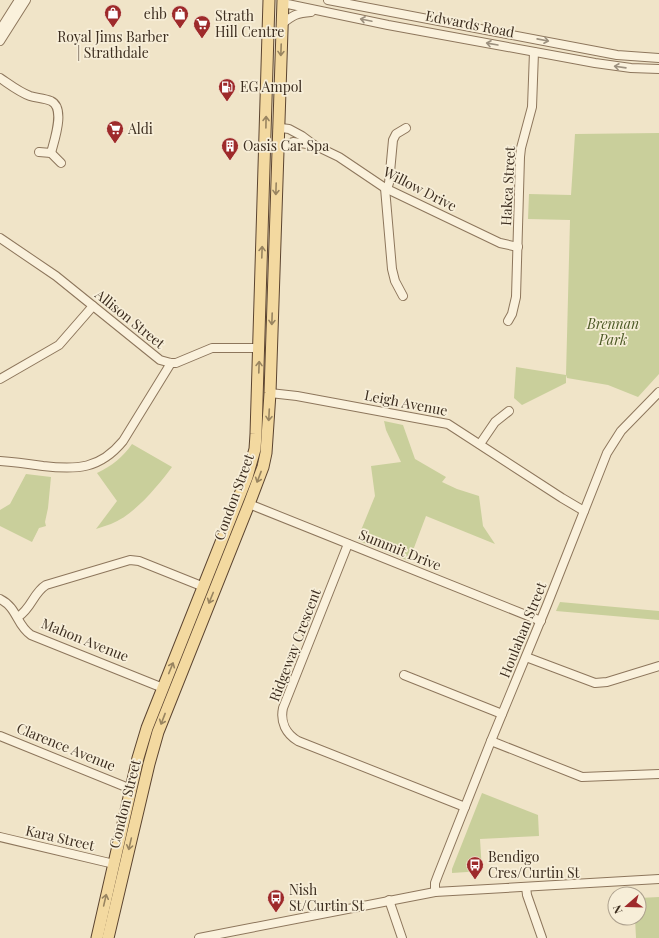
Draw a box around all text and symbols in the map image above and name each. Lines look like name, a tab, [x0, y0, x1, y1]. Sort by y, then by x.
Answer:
shop icon: Royal Jims Barber | Strathdale	[103, 3, 123, 28]
place label: ehb	[144, 4, 167, 23]
shop icon: ehb	[170, 4, 190, 29]
place label: Strath Hill Centre	[215, 6, 284, 41]
street label: Edwards Road	[424, 6, 516, 41]
supermarket icon: Strath Hill Centre	[192, 14, 212, 39]
one-way arrow	[360, 16, 373, 24]
place label: Royal Jims Barber | Strathdale	[57, 27, 170, 62]
one-way arrow	[536, 37, 549, 45]
one-way arrow	[486, 40, 499, 48]
one-way arrow	[278, 43, 285, 56]
one-way arrow	[614, 63, 627, 71]
fuel station icon: EG Ampol	[217, 77, 237, 102]
place label: EG Ampol	[240, 77, 302, 96]
one-way arrow	[262, 116, 270, 129]
supermarket icon: Aldi	[105, 119, 125, 144]
place label: Aldi	[127, 119, 153, 138]
building icon: Oasis Car Spa	[220, 136, 240, 161]
place label: Oasis Car Spa	[243, 136, 329, 155]
street label: Hakea Street	[496, 145, 519, 226]
street label: Willow Drive	[379, 161, 460, 215]
one-way arrow	[273, 182, 280, 195]
one-way arrow	[259, 246, 266, 259]
street label: Allison Street	[91, 284, 170, 353]
one-way arrow	[268, 312, 276, 325]
park label: Brennan Park	[586, 314, 639, 349]
one-way arrow	[255, 361, 262, 374]
street label: Leigh Avenue	[363, 385, 449, 420]
one-way arrow	[265, 408, 273, 421]
street label: Condon Street	[209, 450, 258, 543]
one-way arrow	[255, 471, 263, 483]
street label: Summit Drive	[356, 524, 444, 575]
street label: Houlahan Street	[495, 578, 551, 681]
street label: Ridgeway Crescent	[264, 585, 325, 704]
one-way arrow	[207, 591, 215, 603]
street label: Mahon Avenue	[39, 613, 132, 666]
one-way arrow	[167, 662, 175, 674]
one-way arrow	[159, 712, 167, 724]
street label: Clarence Avenue	[14, 718, 118, 775]
street label: Condon Street	[104, 756, 145, 850]
street label: Kara Street	[24, 820, 97, 855]
one-way arrow	[126, 837, 134, 850]
place label: Bendigo Cres/Curtin St	[488, 847, 581, 882]
bus stop icon: Bendigo Cres/Curtin St	[465, 855, 485, 880]
place label: Nish St/Curtin St	[289, 880, 365, 915]
north arrow	[607, 886, 647, 926]
bus stop icon: Nish St/Curtin St	[266, 888, 286, 913]
one-way arrow	[102, 894, 110, 907]
text: N	[609, 903, 626, 916]

